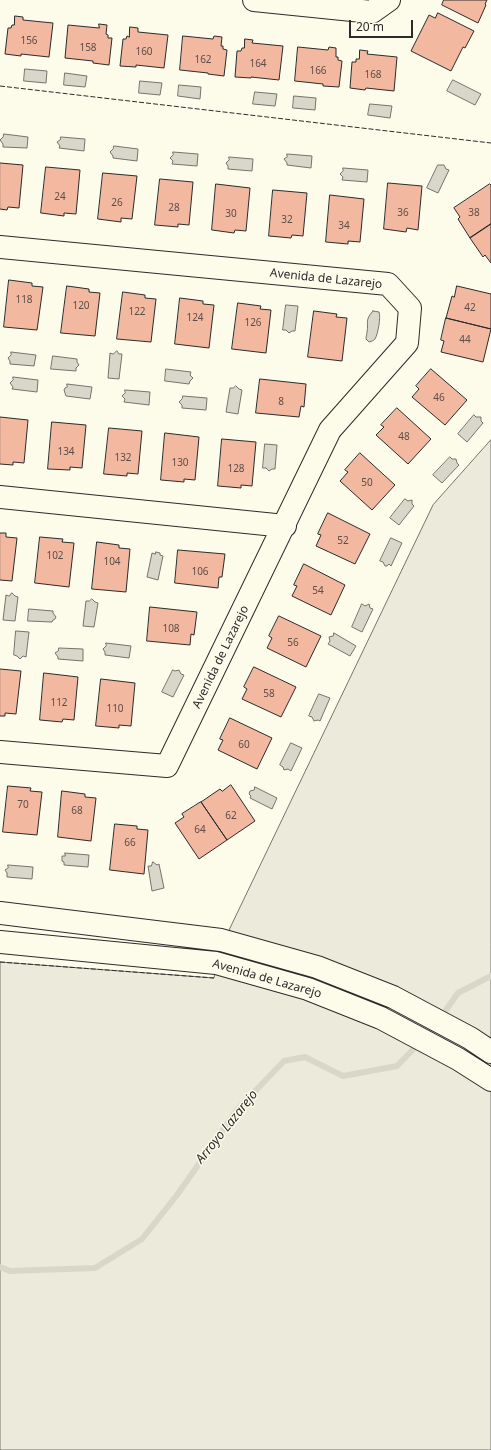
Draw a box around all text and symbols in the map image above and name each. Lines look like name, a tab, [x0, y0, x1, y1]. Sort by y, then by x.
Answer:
scale bar	[351, 12, 415, 38]
text: 20 m	[356, 18, 384, 35]
house number: 156	[20, 35, 38, 47]
house number: 158	[79, 42, 97, 54]
house number: 160	[135, 46, 153, 58]
house number: 162	[194, 54, 212, 66]
house number: 164	[249, 58, 267, 70]
house number: 166	[309, 65, 327, 77]
house number: 168	[364, 69, 382, 81]
house number: 24	[54, 191, 66, 203]
house number: 26	[111, 197, 123, 209]
house number: 28	[168, 202, 180, 214]
house number: 36	[397, 207, 409, 219]
house number: 38	[468, 207, 480, 219]
house number: 30	[225, 208, 237, 220]
house number: 32	[281, 214, 293, 226]
house number: 34	[338, 220, 350, 232]
street label: Avenida de Lazarejo	[269, 266, 383, 292]
house number: 118	[15, 294, 33, 306]
house number: 120	[72, 300, 90, 312]
house number: 42	[464, 302, 476, 314]
house number: 122	[128, 306, 146, 318]
house number: 124	[186, 312, 204, 324]
house number: 126	[244, 317, 262, 329]
house number: 44	[459, 334, 471, 346]
house number: 46	[433, 392, 445, 404]
house number: 8	[278, 396, 284, 408]
house number: 48	[398, 431, 410, 443]
house number: 134	[57, 446, 75, 458]
house number: 132	[114, 452, 132, 464]
house number: 130	[171, 457, 189, 469]
house number: 128	[227, 463, 245, 475]
house number: 50	[361, 477, 373, 489]
house number: 52	[337, 535, 349, 547]
house number: 102	[46, 550, 64, 562]
house number: 104	[103, 556, 121, 568]
house number: 106	[191, 566, 209, 578]
house number: 54	[312, 585, 324, 597]
street label: Avenida de Lazarejo	[190, 603, 252, 711]
house number: 108	[162, 623, 180, 635]
house number: 56	[287, 637, 299, 649]
house number: 58	[263, 688, 275, 700]
house number: 112	[50, 697, 68, 709]
house number: 110	[106, 703, 124, 715]
house number: 60	[238, 739, 250, 751]
house number: 70	[17, 799, 29, 811]
house number: 68	[71, 805, 83, 817]
house number: 62	[225, 810, 237, 822]
house number: 64	[194, 824, 206, 836]
house number: 66	[124, 837, 136, 849]
street label: Avenida de Lazarejo	[211, 957, 323, 1001]
water label: Arroyo Lazarejo	[193, 1087, 261, 1167]

